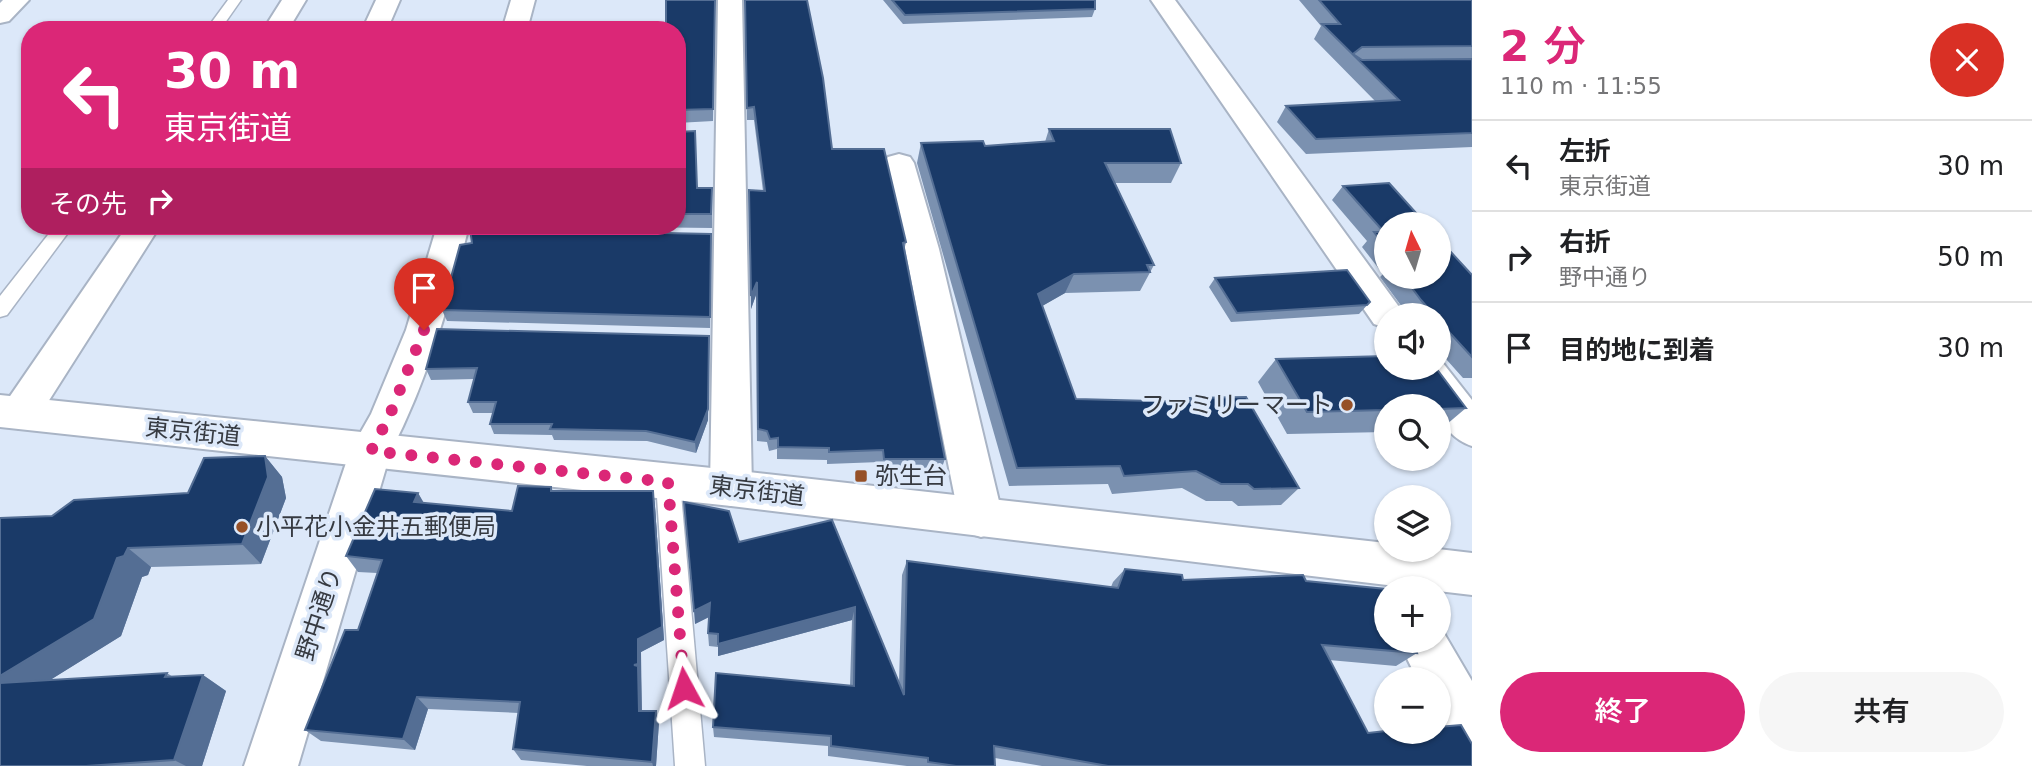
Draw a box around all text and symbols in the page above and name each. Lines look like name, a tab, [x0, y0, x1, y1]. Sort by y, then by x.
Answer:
text: 2 分	[1500, 22, 1586, 71]
button: close	[1930, 23, 2004, 97]
text: 30 m	[164, 43, 300, 100]
icon: left	[49, 49, 140, 140]
text: 110 m · 11:55	[1500, 73, 1662, 99]
text: 東京街道	[164, 109, 292, 147]
text: 左折	[1559, 136, 1611, 166]
icon: left	[1500, 147, 1538, 185]
text: 30 m	[1937, 151, 2004, 181]
text: 東京街道	[1559, 173, 1651, 199]
icon: right	[141, 182, 179, 220]
text: その先	[49, 189, 127, 219]
north arrow	[1374, 212, 1451, 289]
map controls	[1374, 212, 1451, 744]
text: 右折	[1559, 227, 1611, 257]
icon: right	[1500, 238, 1538, 276]
text: 50 m	[1937, 242, 2004, 272]
pin	[394, 258, 454, 330]
text: 野中通り	[1559, 264, 1651, 290]
icon: arrive	[405, 269, 443, 307]
button: sound	[1374, 303, 1451, 380]
icon: arrive	[1500, 329, 1538, 367]
text: 30 m	[1937, 333, 2004, 363]
text: 目的地に到着	[1559, 335, 1715, 365]
place label: ファミリーマート	[1141, 391, 1333, 419]
button: search	[1374, 394, 1451, 471]
marker: ファミリーマート	[1339, 397, 1355, 413]
street label: 東京街道	[144, 413, 242, 451]
place label: 弥生台	[875, 462, 947, 490]
marker: 弥生台	[853, 468, 869, 484]
street label: 東京街道	[708, 471, 806, 511]
button: layers	[1374, 485, 1451, 562]
place label: 小平花小金井五郵便局	[256, 513, 496, 541]
marker: 小平花小金井五郵便局	[234, 519, 250, 535]
street label: 野中通り	[291, 564, 347, 664]
button: +	[1374, 576, 1451, 653]
position arrow	[647, 651, 721, 725]
button: −	[1374, 667, 1451, 744]
button: 終了	[1500, 672, 1745, 752]
button: 共有	[1759, 672, 2004, 752]

